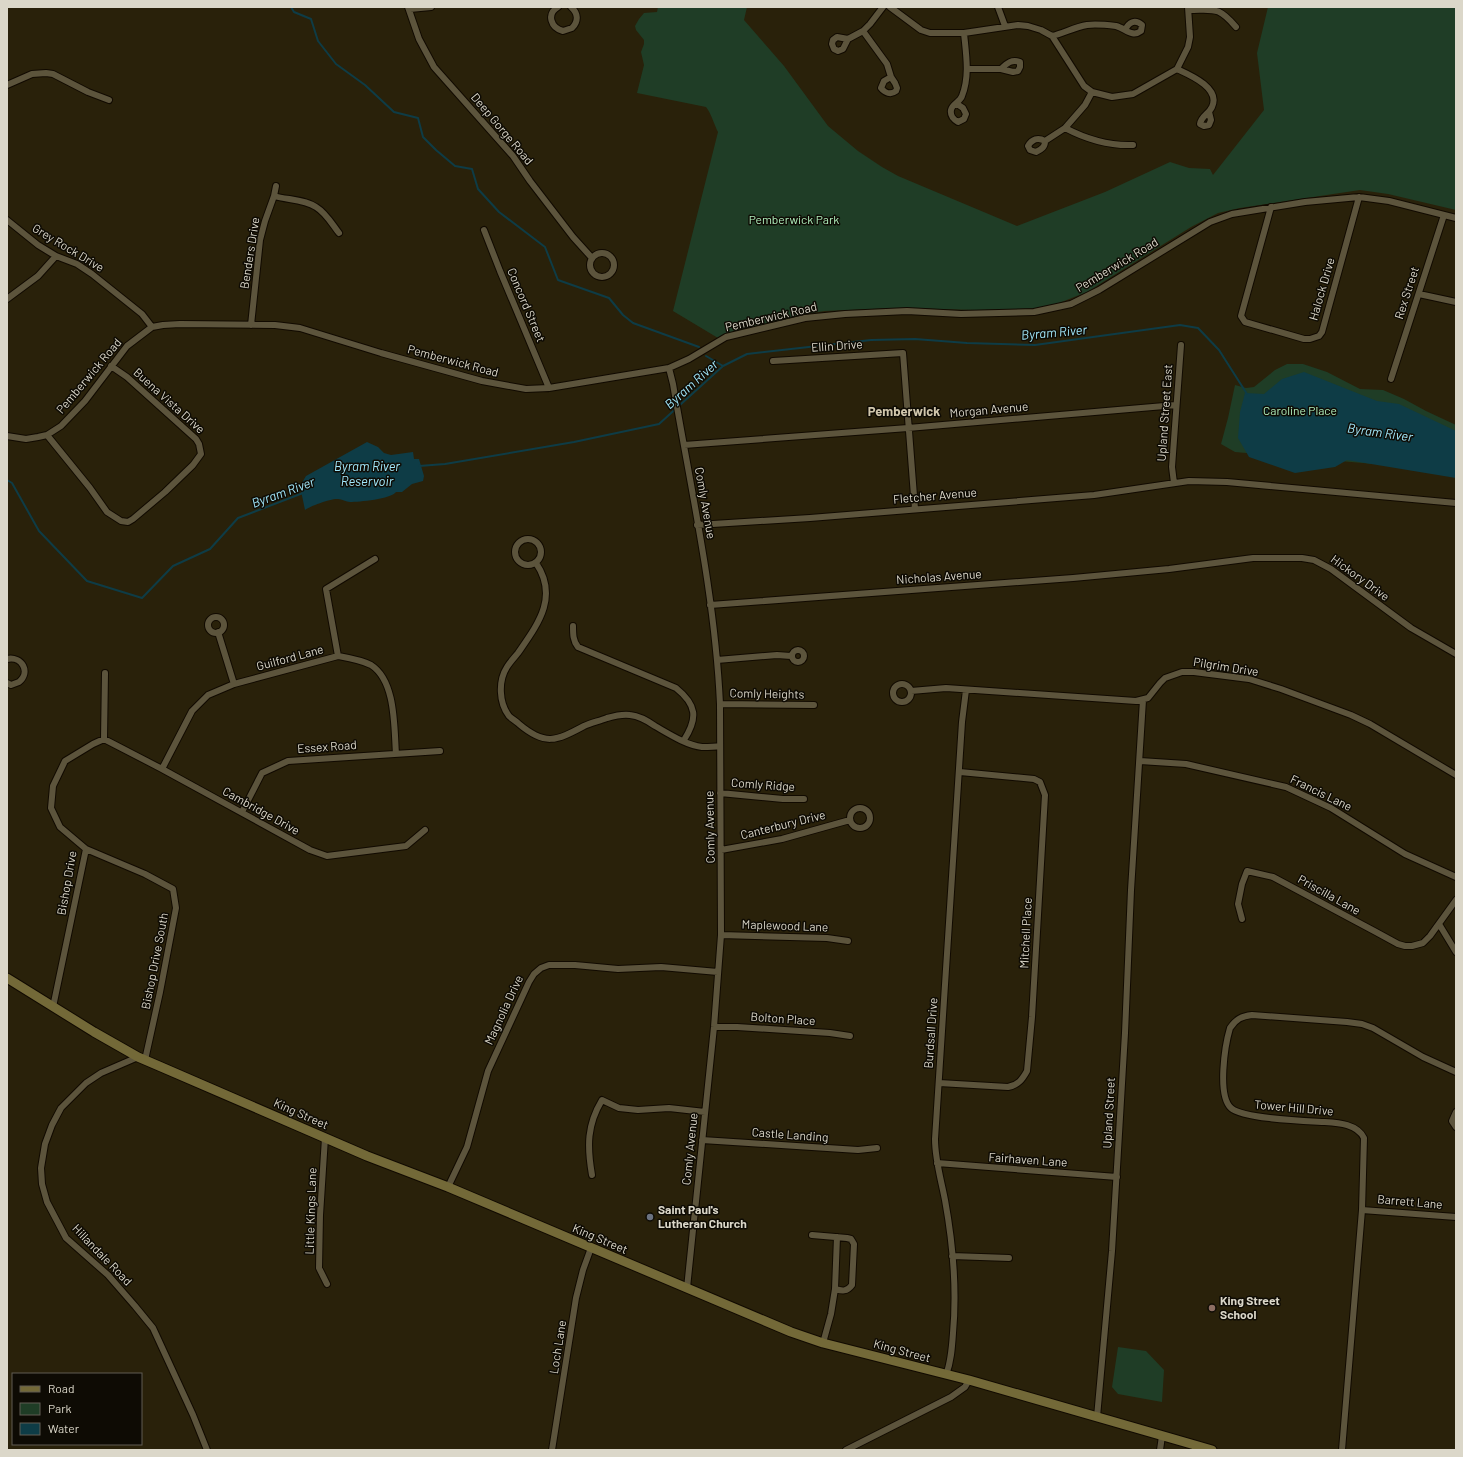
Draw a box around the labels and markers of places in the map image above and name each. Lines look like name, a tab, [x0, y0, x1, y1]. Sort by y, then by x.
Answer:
place label: Saint Paul's Lutheran Church	[658, 1202, 747, 1230]
marker: Saint Paul's Lutheran Church	[645, 1212, 655, 1222]
place label: King Street School	[1220, 1293, 1280, 1321]
marker: King Street School	[1207, 1303, 1217, 1313]

